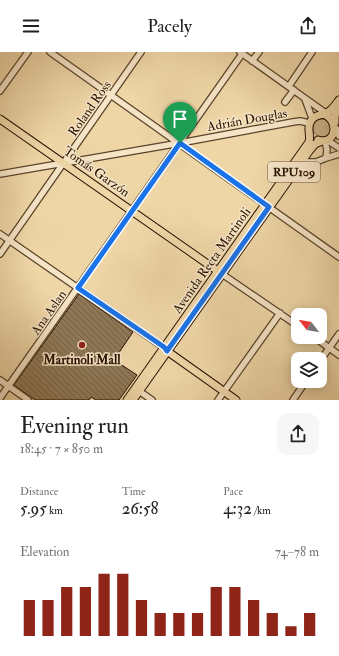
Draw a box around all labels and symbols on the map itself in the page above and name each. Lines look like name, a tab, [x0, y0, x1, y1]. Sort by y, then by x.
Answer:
street label: Roland Ross	[65, 77, 115, 139]
pin	[163, 102, 197, 143]
street label: Adrián Douglas	[205, 105, 289, 135]
street label: Tomás Garzón	[60, 143, 133, 201]
road number: RPU109	[268, 162, 320, 182]
street label: Avenida Recta Martinoli	[169, 204, 255, 317]
street label: Ana Aslan	[27, 287, 70, 339]
north arrow	[291, 308, 327, 344]
marker: Martinoli Mall	[77, 340, 87, 350]
place label: Martinoli Mall	[42, 352, 121, 368]

